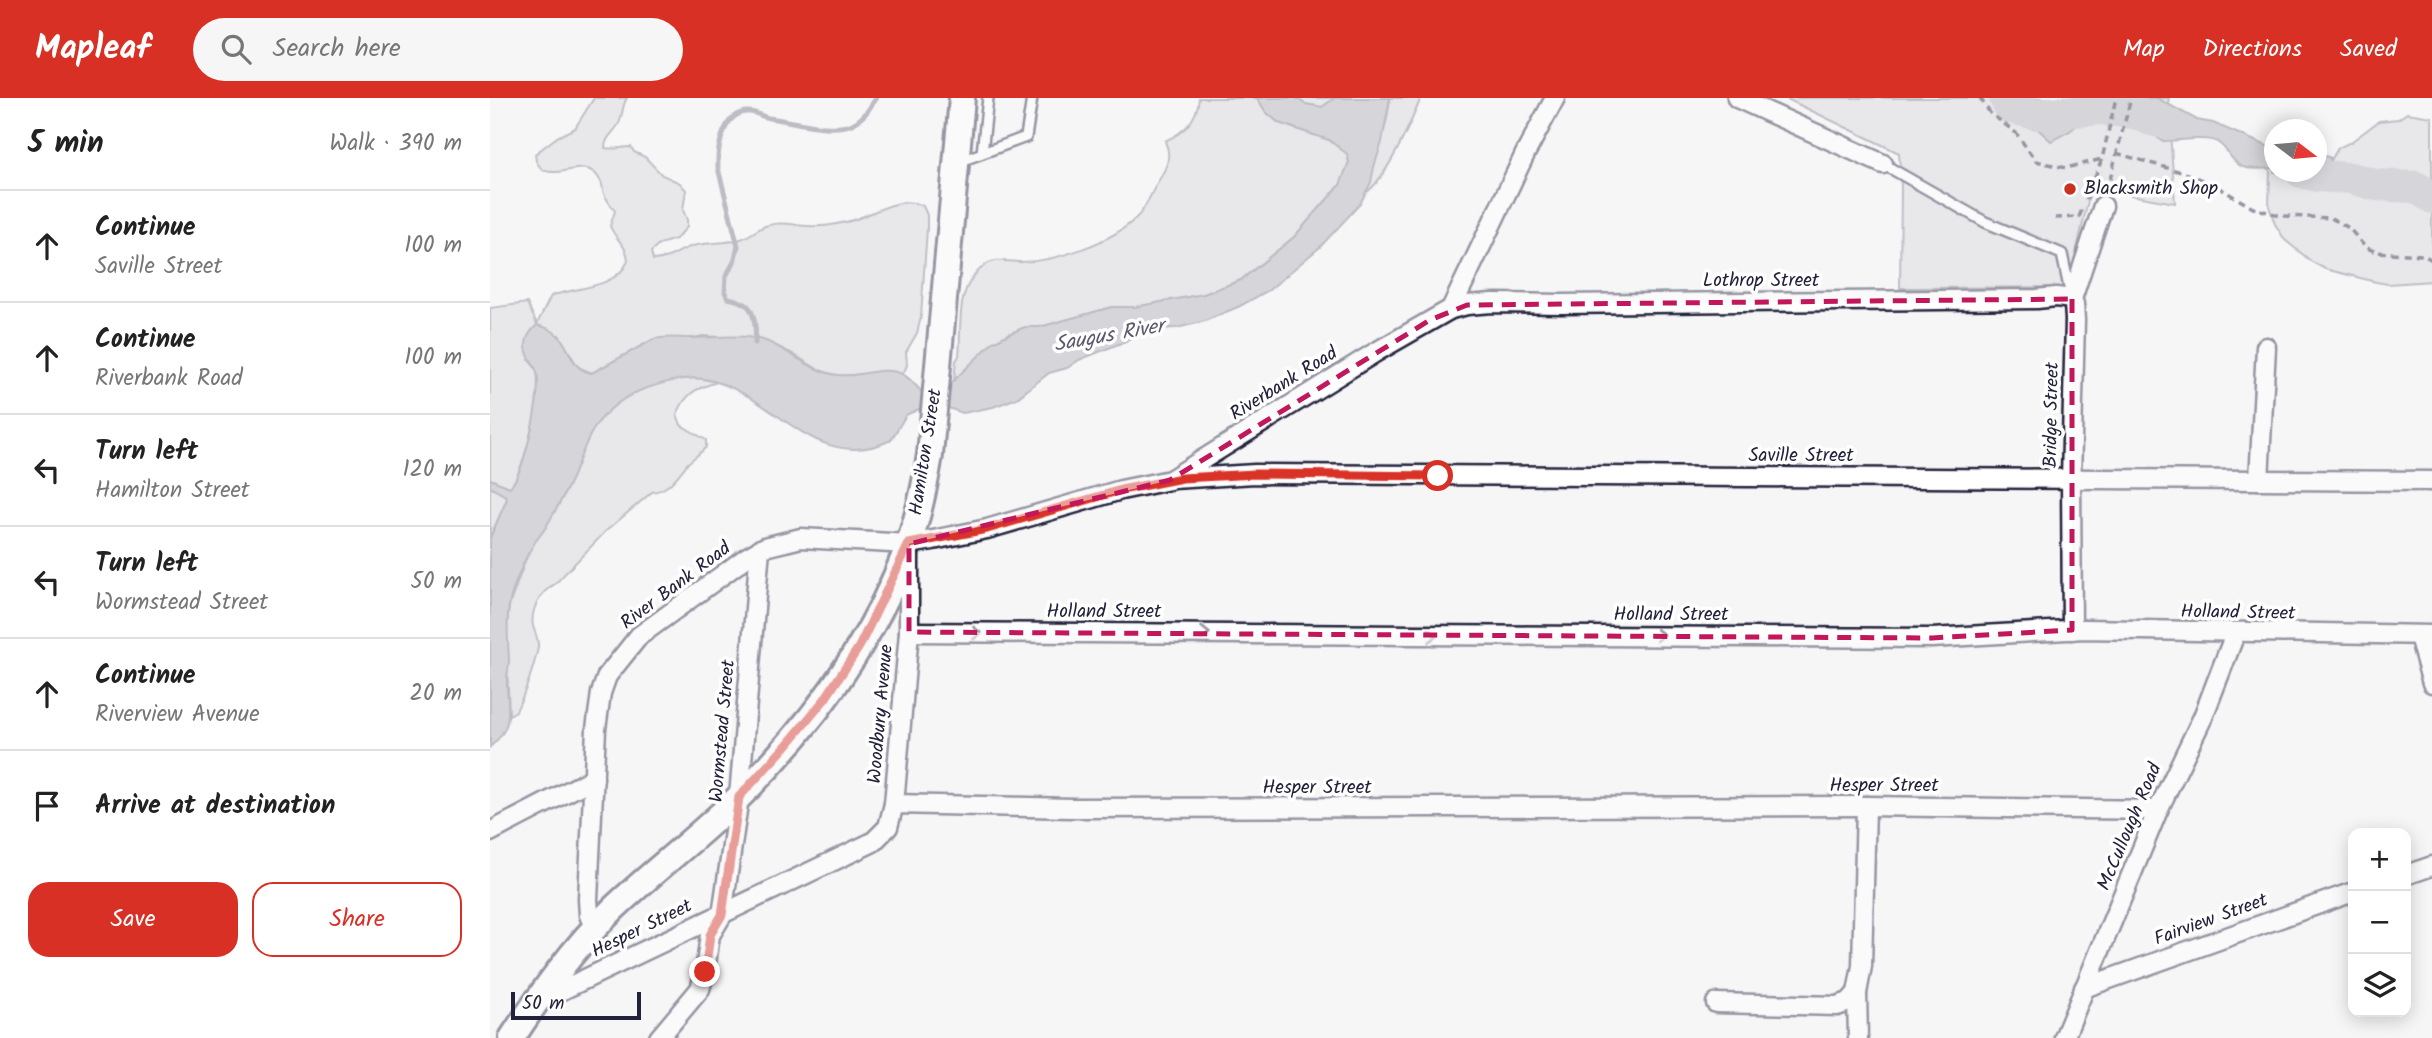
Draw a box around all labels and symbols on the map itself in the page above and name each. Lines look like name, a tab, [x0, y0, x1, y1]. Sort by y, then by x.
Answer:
north arrow	[2264, 119, 2327, 182]
place label: Blacksmith Shop	[2084, 174, 2218, 204]
marker: Blacksmith Shop	[2062, 181, 2078, 197]
street label: Lothrop Street	[1703, 266, 1820, 296]
water label: Saugus River	[1051, 309, 1171, 362]
street label: Riverbank Road	[1224, 339, 1344, 429]
street label: Bridge Street	[2036, 361, 2068, 468]
street label: Hamilton Street	[901, 386, 951, 517]
street label: Saville Street	[1748, 441, 1854, 471]
route start	[1422, 460, 1453, 491]
street label: River Bank Road	[614, 534, 738, 638]
street label: Holland Street	[1047, 597, 1162, 627]
street label: Holland Street	[2180, 597, 2296, 629]
street label: Holland Street	[1614, 600, 1729, 630]
one-way arrow	[973, 625, 983, 641]
one-way arrow	[1200, 625, 1211, 641]
one-way arrow	[1655, 627, 1666, 643]
one-way arrow	[1428, 628, 1438, 644]
street label: Woodbury Avenue	[860, 643, 902, 785]
street label: Wormstead Street	[702, 658, 744, 804]
street label: McCullough Road	[2090, 758, 2171, 895]
street label: Hesper Street	[1829, 771, 1939, 801]
street label: Hesper Street	[1262, 773, 1372, 803]
street label: Fairview Street	[2150, 885, 2273, 955]
street label: Hesper Street	[586, 891, 698, 966]
route end	[689, 956, 720, 987]
scale bar	[511, 989, 640, 1021]

